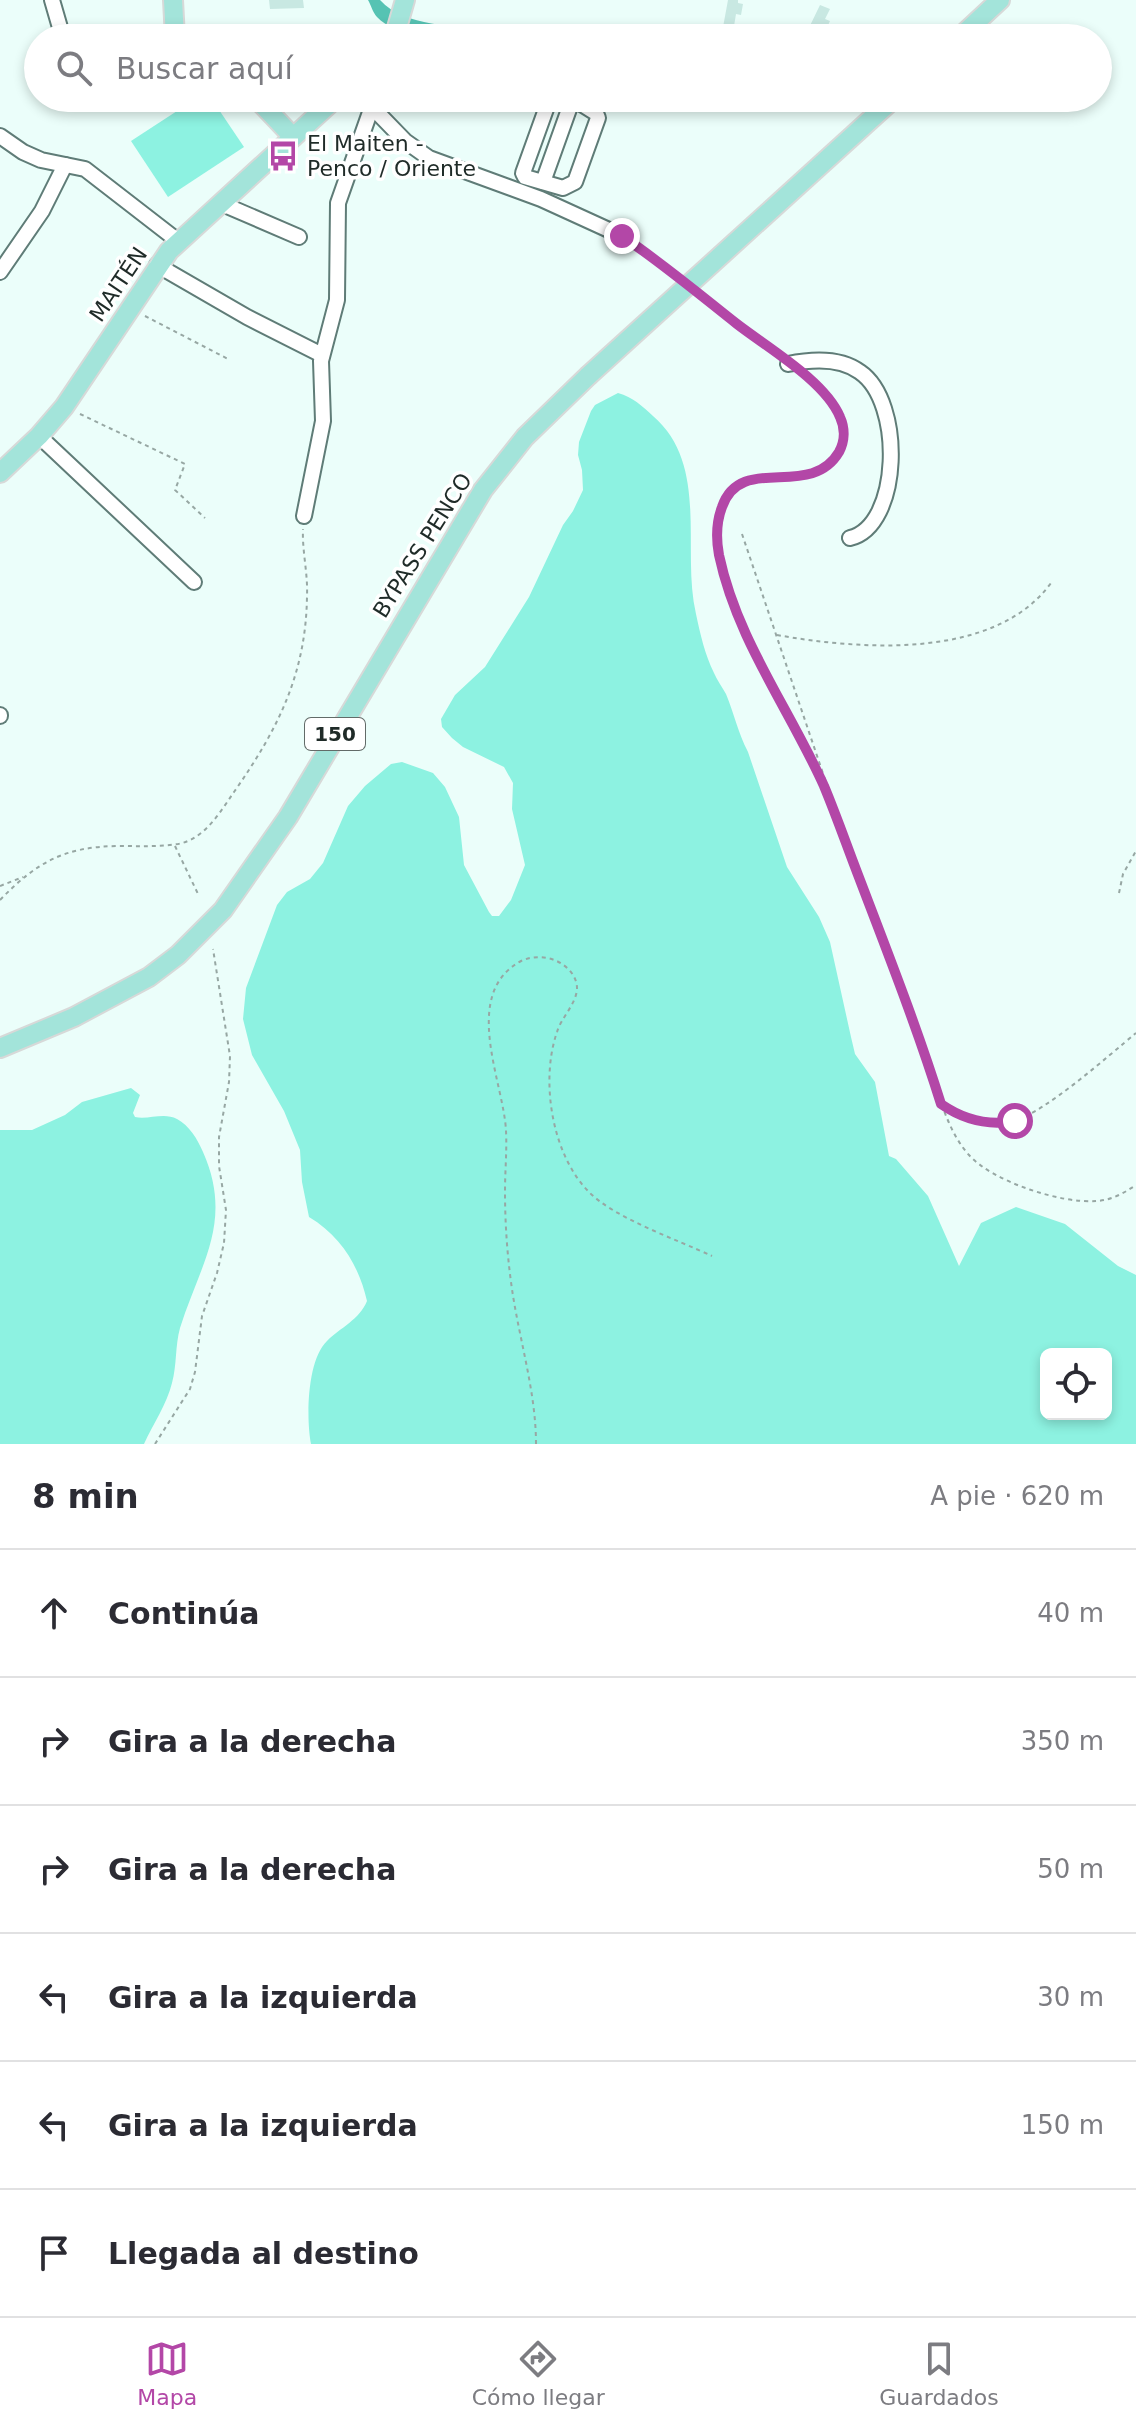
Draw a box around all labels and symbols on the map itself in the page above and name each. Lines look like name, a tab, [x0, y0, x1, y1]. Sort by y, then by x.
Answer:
place label: El Maiten - Penco / Oriente	[307, 131, 476, 181]
bus stop icon: El Maiten - Penco / Oriente	[266, 139, 300, 173]
route end	[604, 218, 640, 254]
street label: MAITÉN	[84, 242, 152, 326]
street label: BYPASS PENCO	[368, 468, 477, 622]
road number: 150	[305, 718, 365, 750]
route start	[997, 1103, 1033, 1139]

